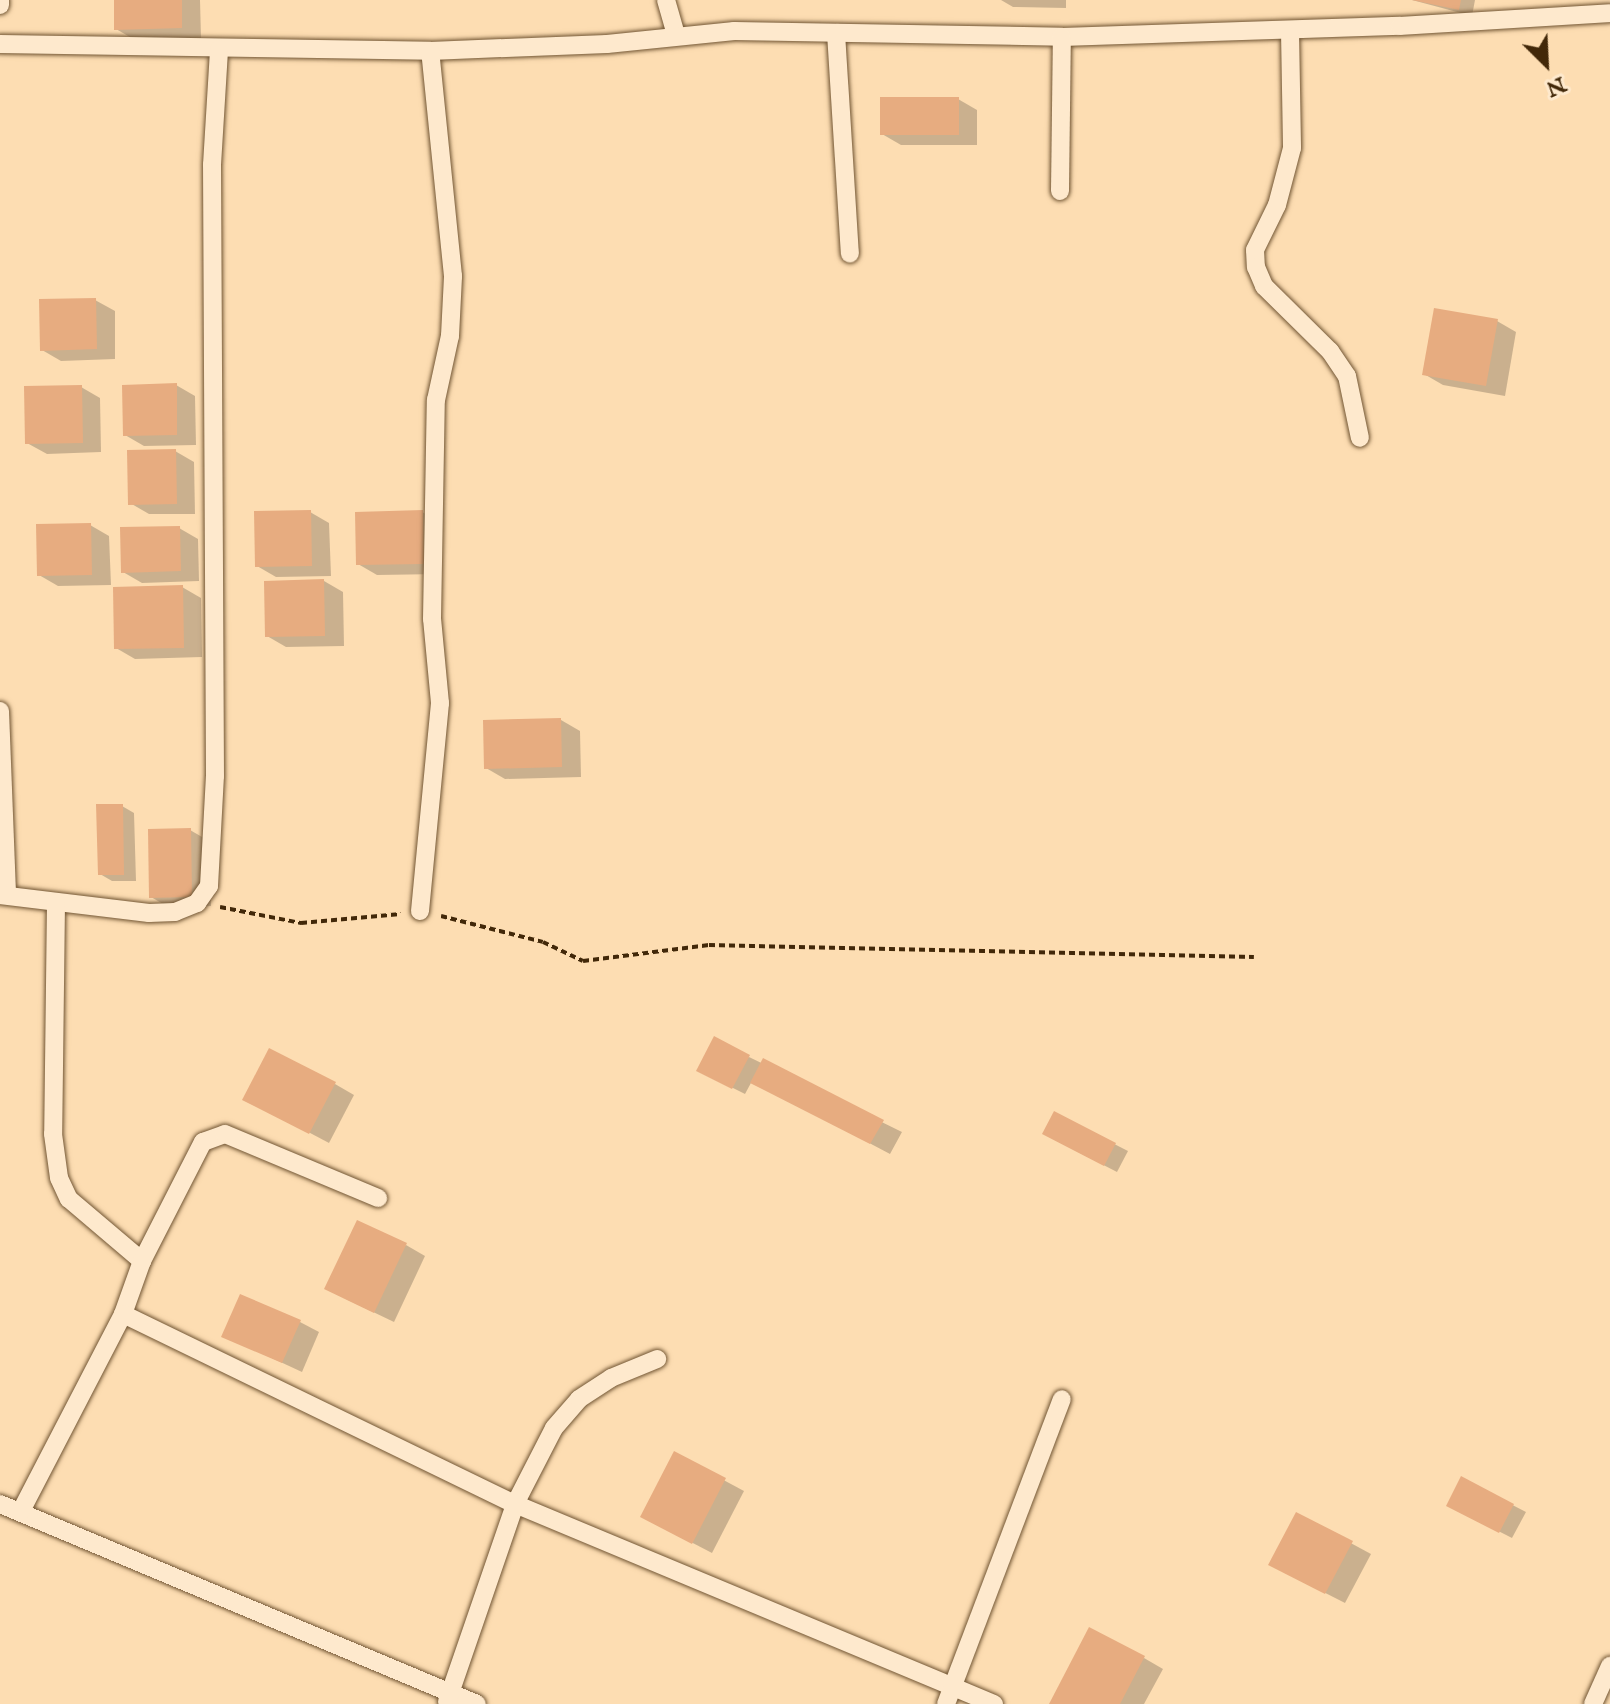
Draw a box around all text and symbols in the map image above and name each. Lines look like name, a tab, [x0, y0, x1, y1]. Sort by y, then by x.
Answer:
north arrow	[1506, 24, 1586, 104]
text: N	[1541, 69, 1570, 103]

